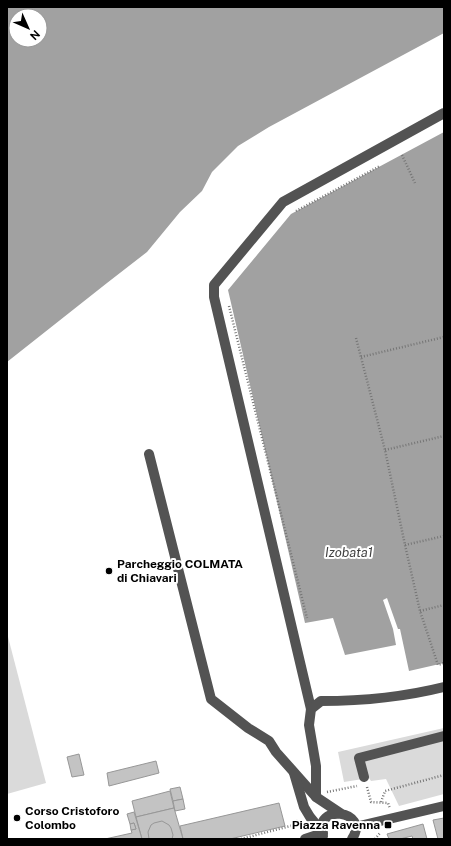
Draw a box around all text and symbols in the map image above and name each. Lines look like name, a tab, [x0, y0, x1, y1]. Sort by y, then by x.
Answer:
north arrow	[8, 8, 48, 48]
text: N	[28, 28, 42, 42]
water label: Izobata1	[325, 545, 373, 560]
place label: Parcheggio COLMATA di Chiavari	[117, 557, 243, 585]
marker: Parcheggio COLMATA di Chiavari	[104, 566, 114, 576]
place label: Corso Cristoforo Colombo	[25, 804, 120, 832]
marker: Corso Cristoforo Colombo	[12, 813, 22, 823]
place label: Piazza Ravenna	[292, 818, 380, 832]
marker: Piazza Ravenna	[383, 820, 393, 830]

